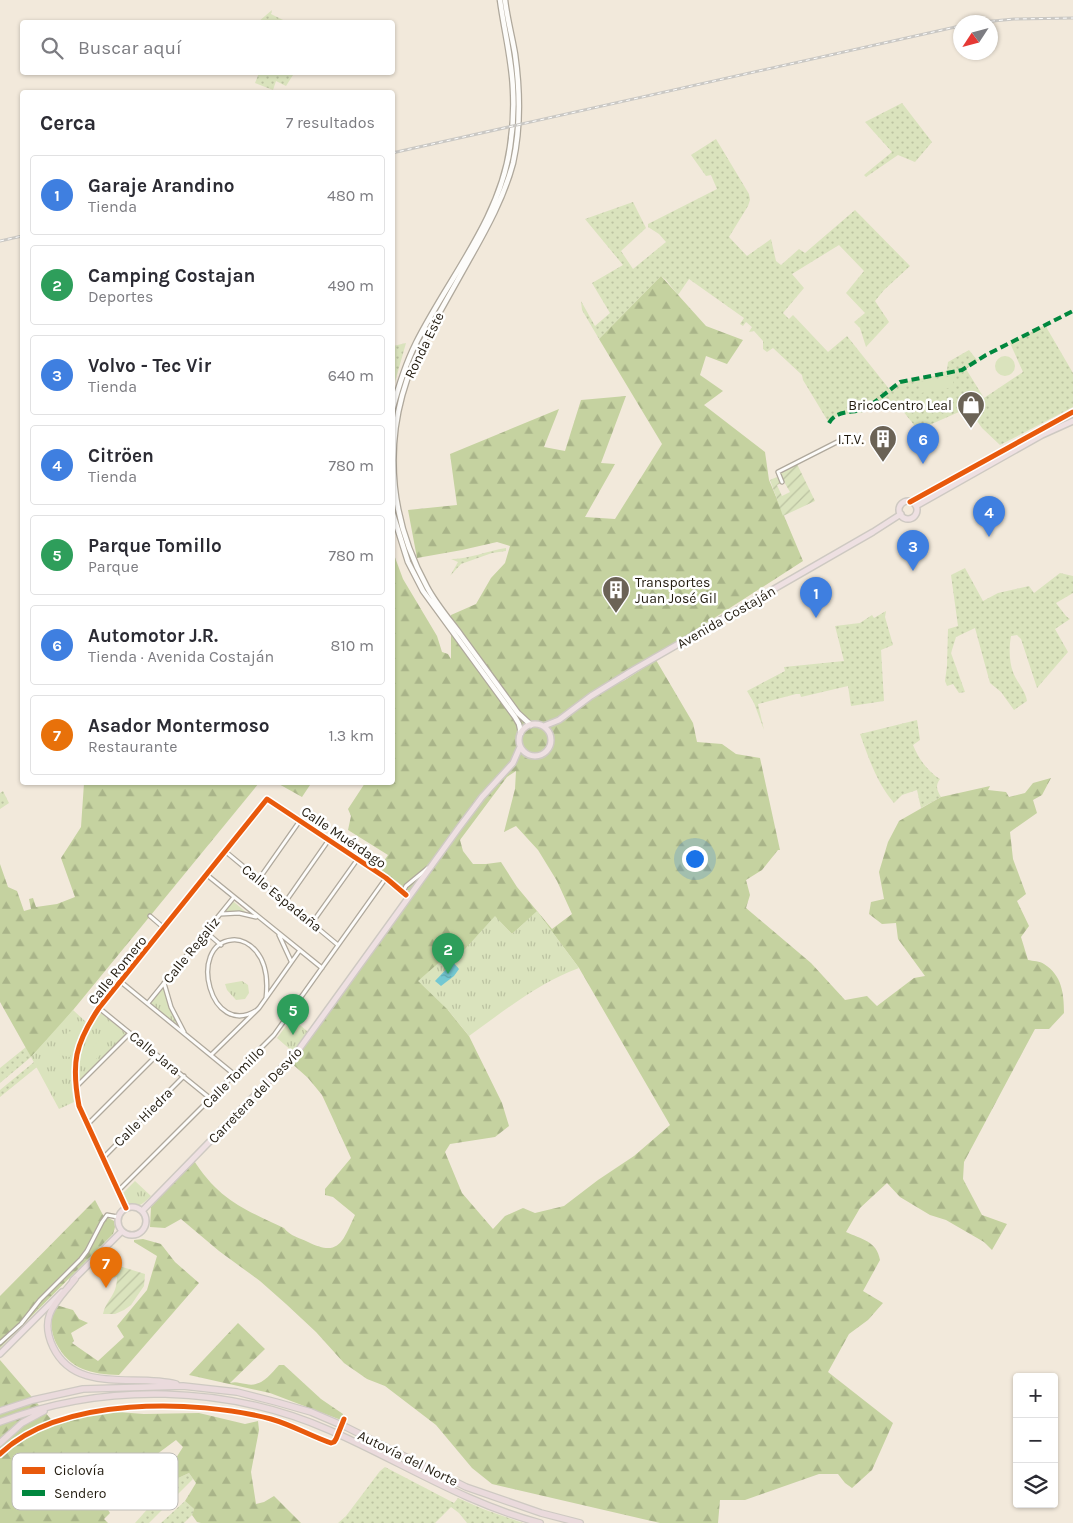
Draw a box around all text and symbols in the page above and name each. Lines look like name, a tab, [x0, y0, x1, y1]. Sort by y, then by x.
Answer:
north arrow	[953, 15, 998, 60]
search box	[20, 20, 395, 75]
icon: search	[38, 34, 66, 62]
text: Buscar aquí	[78, 37, 182, 59]
text: Cerca	[40, 111, 96, 135]
text: 7 resultados	[286, 113, 375, 132]
text: Garaje Arandino	[88, 175, 235, 197]
text: 1	[54, 186, 60, 205]
text: 480 m	[327, 186, 374, 205]
text: Tienda	[88, 197, 137, 216]
text: Camping Costajan	[88, 265, 255, 287]
text: 2	[52, 276, 62, 295]
text: 490 m	[328, 276, 374, 295]
text: Deportes	[88, 287, 153, 306]
street label: Ronda Este	[401, 309, 448, 381]
text: Volvo - Tec Vir	[88, 355, 211, 377]
text: 3	[52, 366, 62, 385]
text: 640 m	[328, 366, 374, 385]
text: Tienda	[88, 377, 137, 396]
shop icon: BricoCentro Leal	[956, 390, 986, 429]
place label: BricoCentro Leal	[848, 397, 952, 414]
pin: 6	[907, 423, 939, 464]
building icon: I.T.V.	[868, 424, 898, 463]
place label: I.T.V.	[838, 431, 864, 448]
text: Citröen	[88, 445, 154, 467]
text: 4	[52, 456, 62, 475]
text: 780 m	[328, 456, 374, 475]
text: Tienda	[88, 467, 137, 486]
pin: 4	[973, 496, 1005, 537]
pin: 3	[897, 530, 929, 571]
text: Parque Tomillo	[88, 535, 222, 557]
text: 5	[52, 546, 62, 565]
text: 780 m	[328, 546, 374, 565]
text: Parque	[88, 557, 139, 576]
place label: Transportes Juan José Gil	[635, 574, 717, 607]
building icon: Transportes Juan José Gil	[601, 575, 631, 614]
pin: 1	[800, 577, 832, 618]
street label: Avenida Costaján	[674, 582, 779, 653]
text: Automotor J.R.	[88, 625, 218, 647]
text: 6	[52, 636, 62, 655]
text: 810 m	[331, 636, 374, 655]
text: Tienda · Avenida Costaján	[88, 647, 274, 666]
text: Asador Montermoso	[88, 715, 270, 737]
text: 7	[53, 726, 61, 745]
text: 1.3 km	[329, 726, 374, 745]
text: Restaurante	[88, 737, 177, 756]
street label: Calle Muérdago	[298, 803, 389, 872]
your location	[682, 846, 708, 872]
street label: Calle Espadaña	[238, 861, 325, 936]
street label: Calle Regaliz	[159, 914, 223, 987]
street label: Calle Romero	[84, 932, 150, 1008]
pin: 2	[432, 933, 464, 974]
pin: 5	[277, 994, 309, 1035]
street label: Calle Jara	[126, 1028, 184, 1079]
street label: Calle Tomillo	[199, 1043, 268, 1112]
street label: Carretera del Desvío	[205, 1044, 306, 1147]
street label: Calle Hiedra	[110, 1084, 176, 1150]
pin: 7	[90, 1247, 122, 1288]
map controls	[1013, 1373, 1058, 1508]
button: +	[1013, 1373, 1058, 1418]
button: −	[1013, 1418, 1058, 1463]
street label: Autovía del Norte	[355, 1427, 461, 1490]
legend	[12, 1453, 178, 1510]
text: Ciclovía	[54, 1462, 104, 1479]
button: layers	[1013, 1463, 1058, 1508]
text: Sendero	[54, 1485, 106, 1502]

